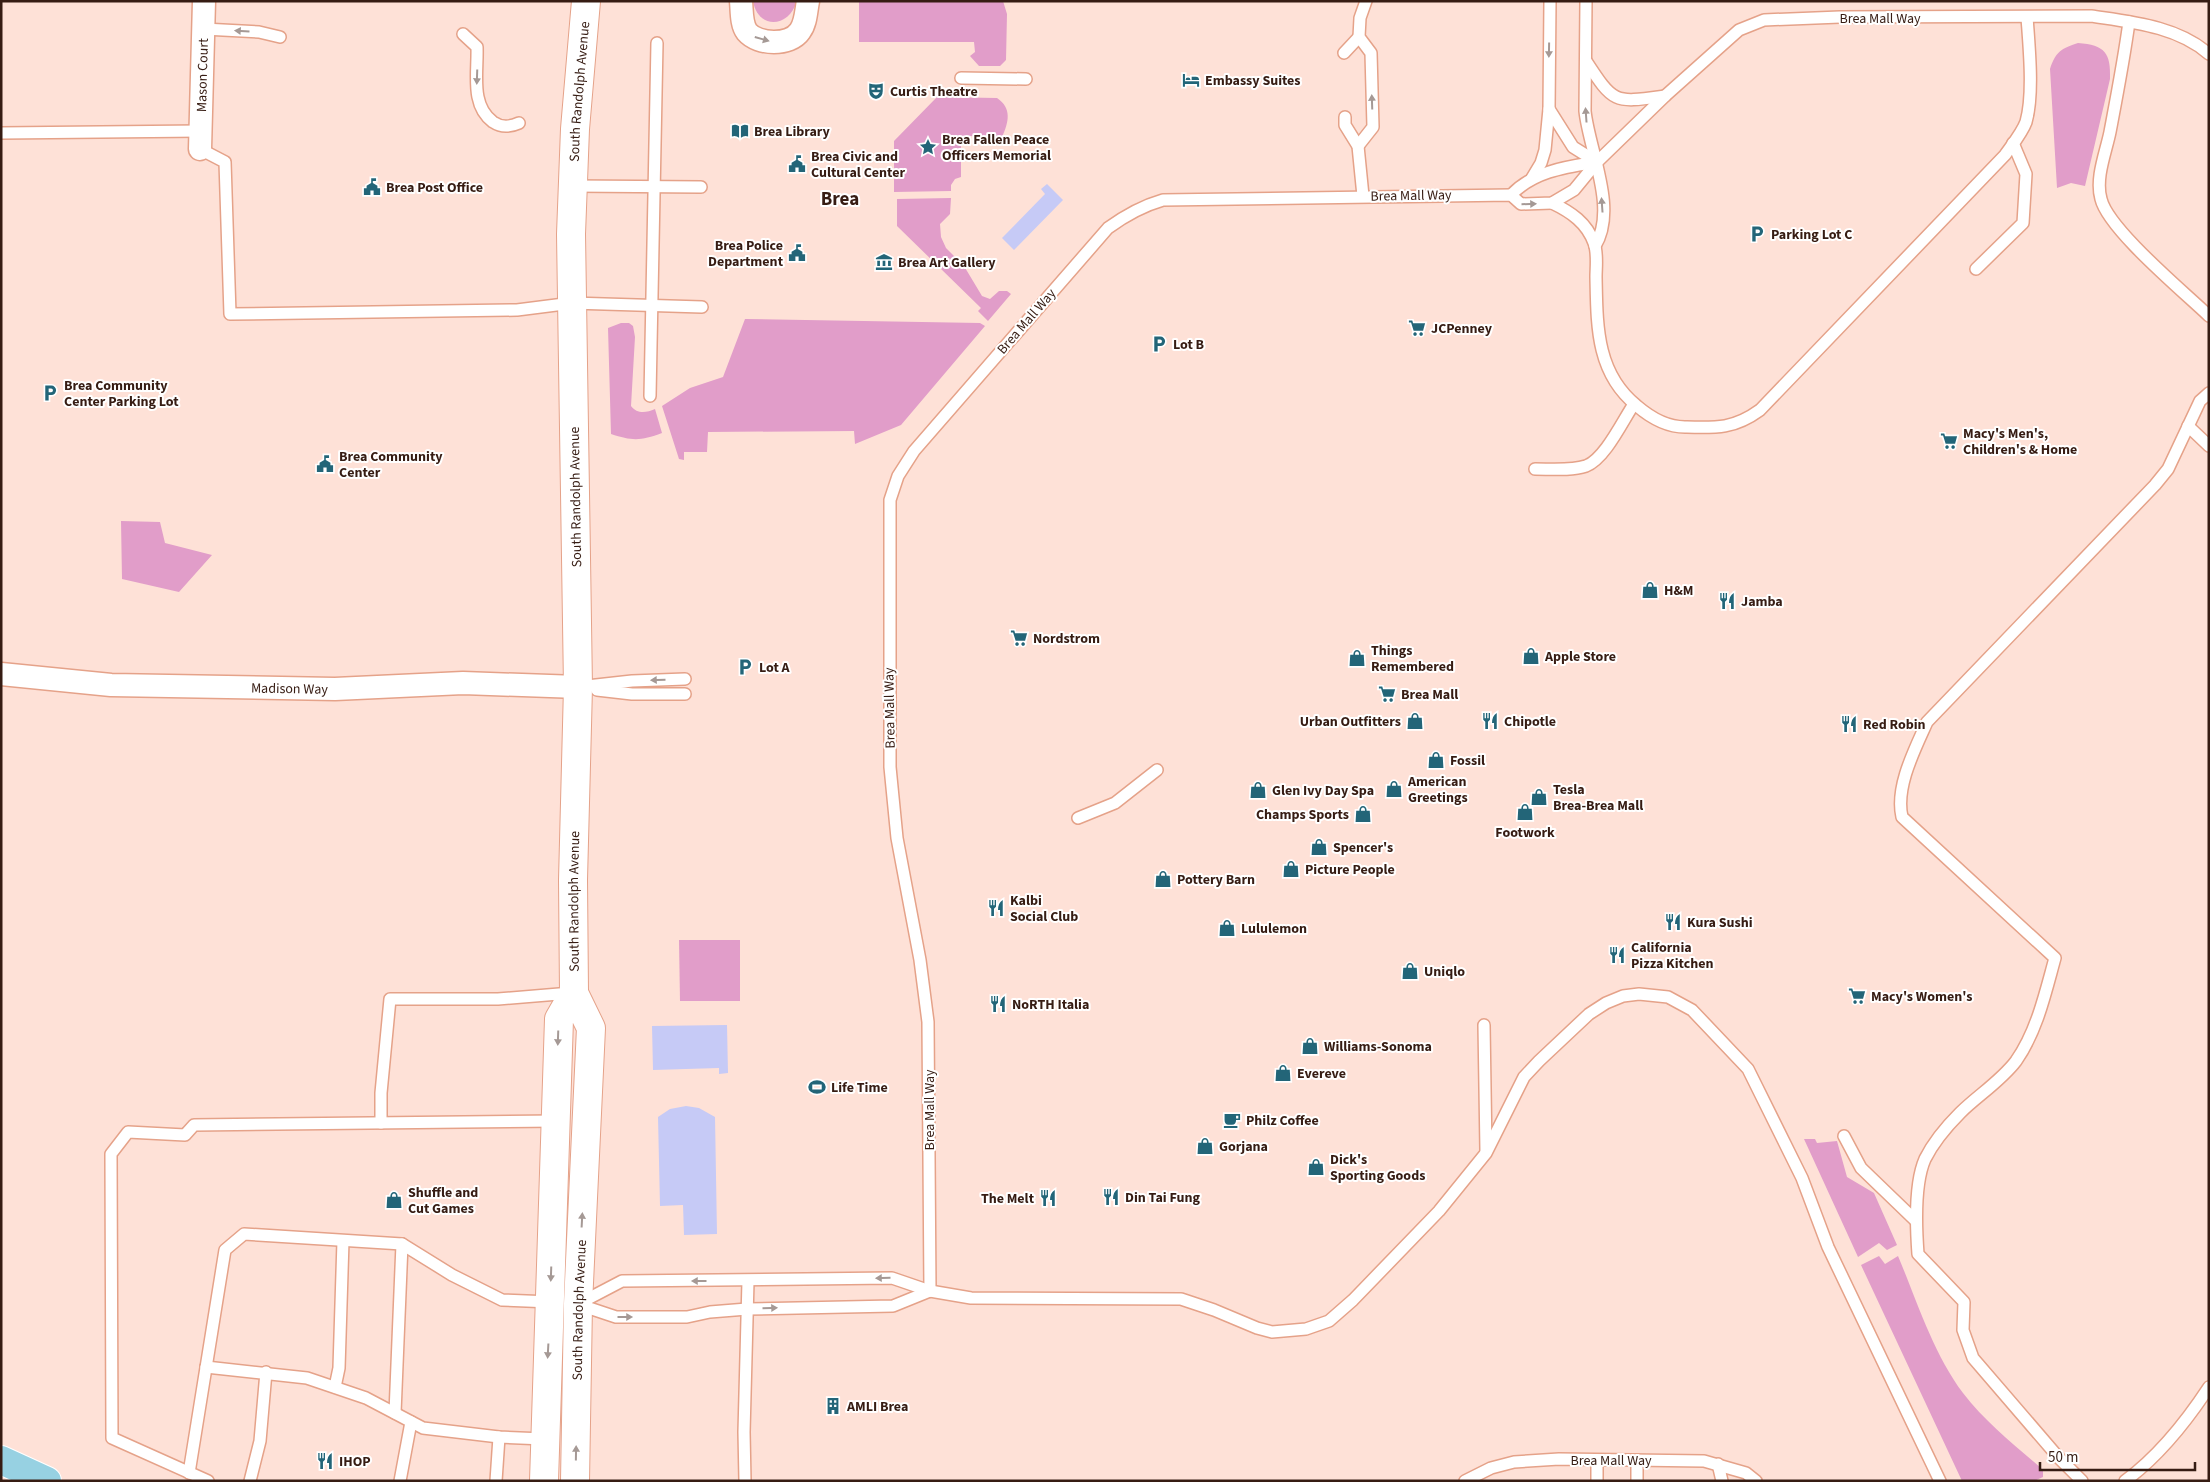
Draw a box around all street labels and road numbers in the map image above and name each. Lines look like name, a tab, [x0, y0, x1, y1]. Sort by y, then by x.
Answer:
street label: Brea Mall Way	[1839, 9, 1921, 29]
street label: South Randolph Avenue	[565, 21, 595, 162]
street label: Mason Court	[192, 38, 214, 112]
street label: Brea Mall Way	[1370, 185, 1452, 207]
street label: Brea Mall Way	[993, 284, 1061, 359]
street label: South Randolph Avenue	[565, 426, 587, 568]
street label: Brea Mall Way	[879, 667, 901, 749]
street label: Madison Way	[251, 679, 328, 700]
street label: South Randolph Avenue	[564, 831, 585, 972]
street label: Brea Mall Way	[920, 1069, 940, 1151]
street label: South Randolph Avenue	[568, 1239, 592, 1381]
street label: Brea Mall Way	[1570, 1451, 1652, 1471]

